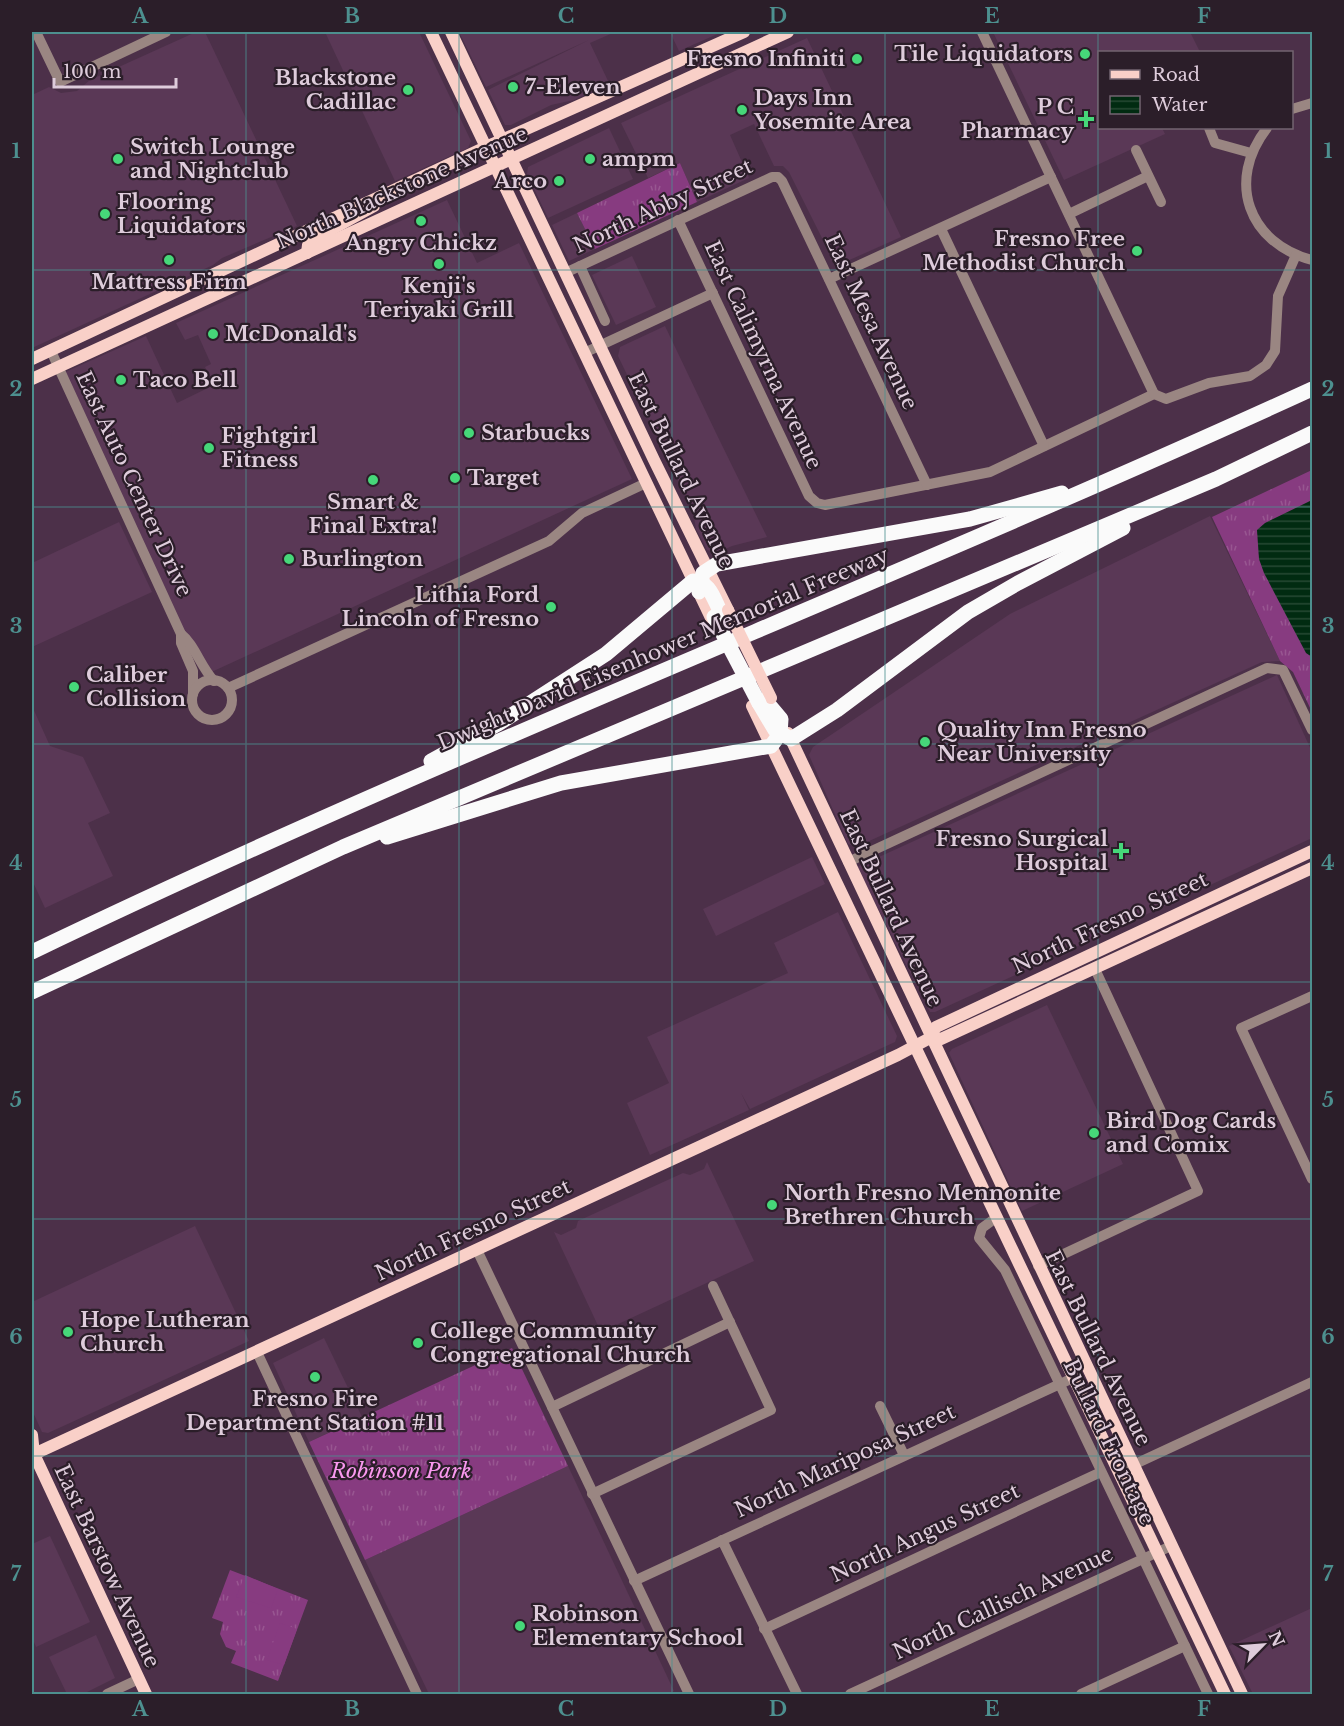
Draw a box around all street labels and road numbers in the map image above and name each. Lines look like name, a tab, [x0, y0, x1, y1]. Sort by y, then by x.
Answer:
street label: North Blackstone Avenue	[272, 121, 532, 255]
street label: North Abby Street	[569, 153, 757, 259]
street label: East Mesa Avenue	[819, 230, 923, 414]
street label: East Calimyrna Avenue	[699, 236, 827, 474]
street label: East Auto Center Drive	[70, 367, 198, 601]
street label: East Bullard Avenue	[622, 368, 740, 572]
street label: Dwight David Eisenhower Memorial Freeway	[433, 542, 893, 756]
street label: East Bullard Avenue	[834, 805, 948, 1011]
street label: North Fresno Street	[1008, 866, 1212, 980]
street label: North Fresno Street	[371, 1173, 575, 1287]
street label: East Bullard Avenue	[1039, 1246, 1157, 1450]
street label: Bullard Frontage	[1058, 1355, 1160, 1529]
street label: North Mariposa Street	[731, 1398, 959, 1524]
street label: East Barstow Avenue	[48, 1460, 166, 1672]
street label: North Angus Street	[826, 1478, 1024, 1588]
street label: North Callisch Avenue	[889, 1540, 1117, 1666]

